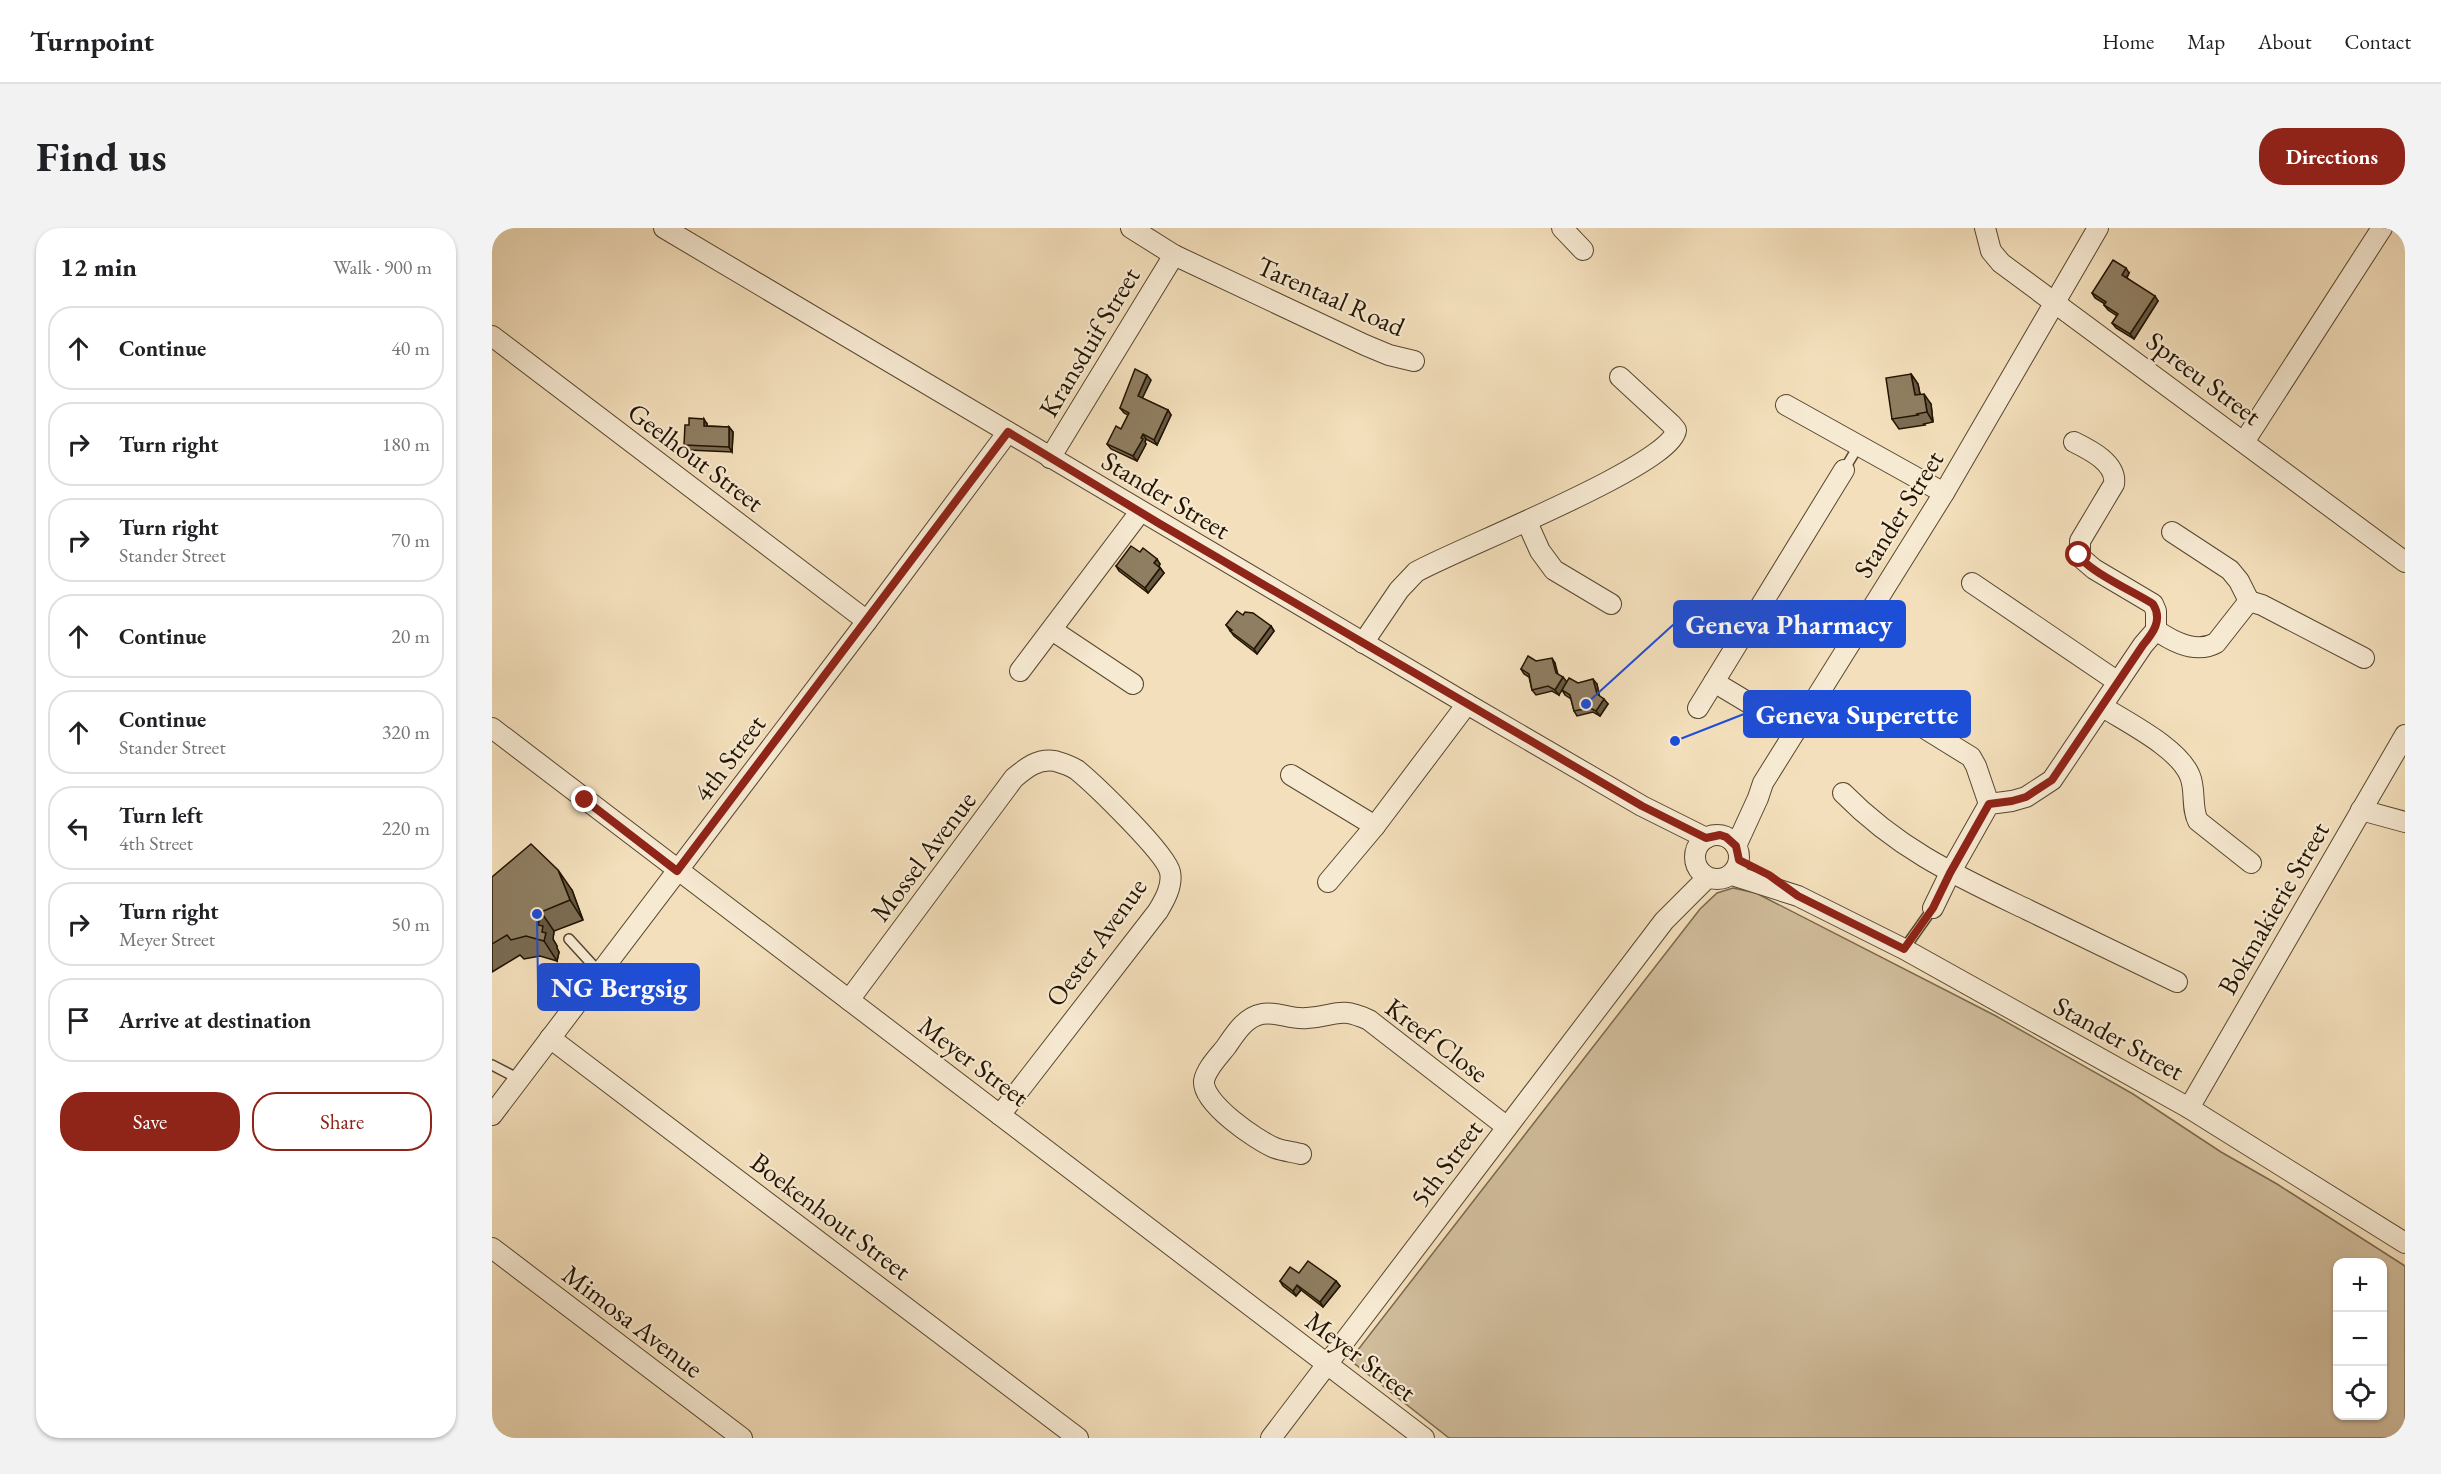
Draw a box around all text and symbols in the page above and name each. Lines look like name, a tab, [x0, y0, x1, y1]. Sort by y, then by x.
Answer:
text: Turnpoint	[30, 23, 154, 59]
text: Home	[2102, 28, 2154, 55]
text: Map	[2187, 28, 2225, 55]
text: About	[2258, 28, 2311, 55]
text: Contact	[2344, 28, 2411, 55]
button: Directions	[2259, 128, 2405, 185]
text: Find us	[36, 129, 167, 184]
street label: Tarentaal Road	[1252, 248, 1411, 344]
text: 12 min	[60, 250, 137, 284]
text: Walk · 900 m	[333, 254, 432, 280]
street label: Kransduif Street	[1030, 260, 1148, 423]
street label: Spreeu Street	[2139, 323, 2269, 433]
icon: ahead	[62, 332, 95, 365]
text: Continue	[119, 334, 206, 363]
text: 40 m	[391, 335, 430, 361]
street label: Geelhout Street	[621, 394, 771, 520]
icon: right	[62, 428, 95, 461]
text: Turn right	[119, 430, 218, 459]
text: 180 m	[382, 431, 430, 457]
street label: Stander Street	[1095, 443, 1237, 547]
street label: Stander Street	[1845, 443, 1951, 584]
text: Turn right	[119, 513, 218, 542]
icon: right	[62, 524, 95, 557]
text: 70 m	[391, 527, 430, 553]
route start	[2065, 541, 2091, 567]
text: Stander Street	[119, 542, 226, 568]
callout: Geneva Pharmacy	[1674, 601, 1905, 647]
text: Geneva Pharmacy	[1685, 606, 1893, 642]
icon: ahead	[62, 620, 95, 653]
text: Continue	[119, 622, 206, 651]
text: 20 m	[391, 623, 430, 649]
callout: Geneva Superette	[1744, 691, 1970, 737]
text: Geneva Superette	[1756, 696, 1958, 732]
text: Continue	[119, 705, 206, 734]
street label: 4th Street	[685, 707, 773, 808]
icon: ahead	[62, 716, 95, 749]
text: 320 m	[382, 719, 430, 745]
text: Stander Street	[119, 734, 226, 760]
street label: Mossel Avenue	[863, 784, 983, 928]
route end	[571, 786, 597, 812]
text: Turn left	[119, 801, 203, 830]
icon: left	[62, 812, 95, 845]
text: 220 m	[382, 815, 430, 841]
street label: Bokmakierie Street	[2209, 815, 2337, 1001]
text: 4th Street	[119, 830, 193, 856]
street label: Oester Avenue	[1038, 871, 1154, 1013]
text: Turn right	[119, 897, 218, 926]
icon: right	[62, 908, 95, 941]
text: 50 m	[391, 911, 430, 937]
text: Meyer Street	[119, 926, 215, 952]
callout: NG Bergsig	[538, 964, 699, 1010]
text: NG Bergsig	[551, 969, 688, 1005]
street label: Stander Street	[2048, 988, 2191, 1088]
street label: Kreef Close	[1378, 990, 1496, 1090]
icon: arrive	[62, 1004, 95, 1037]
text: Arrive at destination	[119, 1006, 311, 1035]
street label: Meyer Street	[912, 1008, 1037, 1114]
button: Save	[60, 1092, 240, 1151]
button: Share	[252, 1092, 432, 1151]
street label: 5th Street	[1402, 1112, 1490, 1213]
street label: Boekenhout Street	[744, 1144, 919, 1288]
street label: Mimosa Avenue	[556, 1257, 710, 1385]
map controls	[2333, 1258, 2387, 1420]
button: +	[2333, 1258, 2387, 1312]
street label: Meyer Street	[1299, 1303, 1424, 1409]
button: −	[2333, 1312, 2387, 1366]
button: locate	[2333, 1366, 2387, 1420]

